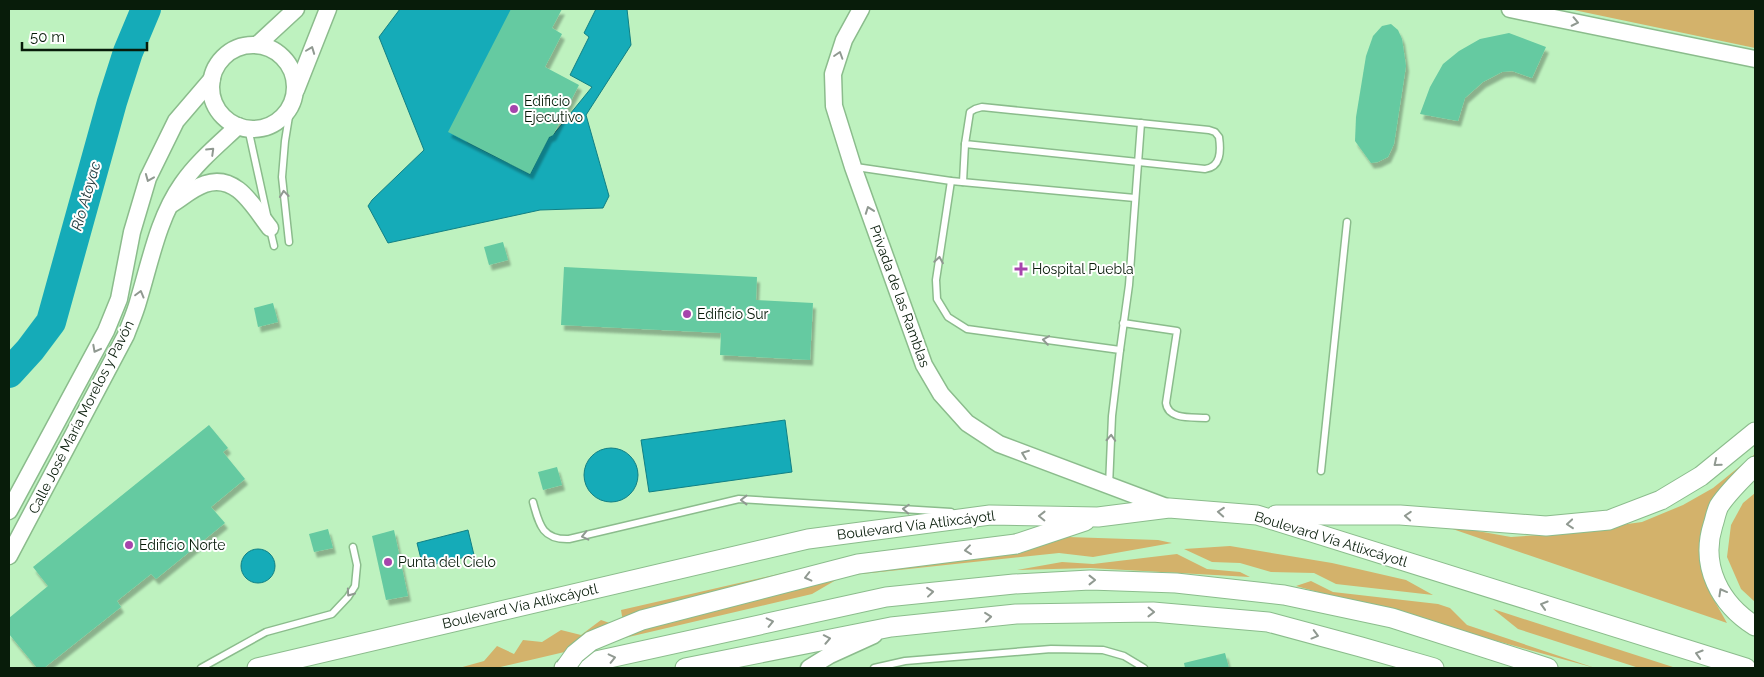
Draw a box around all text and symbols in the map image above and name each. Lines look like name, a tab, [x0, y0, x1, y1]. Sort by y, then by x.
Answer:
one-way arrow	[1570, 16, 1579, 27]
scale bar	[22, 20, 148, 52]
text: 50 m	[30, 28, 65, 46]
one-way arrow	[305, 46, 315, 55]
one-way arrow	[833, 51, 843, 59]
place label: Edificio Ejecutivo	[524, 93, 583, 125]
marker: Edificio Ejecutivo	[508, 103, 520, 115]
one-way arrow	[206, 148, 215, 157]
water label: Río Atoyac	[68, 159, 104, 233]
one-way arrow	[145, 173, 155, 182]
one-way arrow	[279, 190, 290, 198]
one-way arrow	[865, 207, 875, 215]
street label: Privada de las Ramblas	[867, 223, 933, 369]
one-way arrow	[934, 256, 944, 265]
place label: Hospital Puebla	[1032, 261, 1134, 277]
marker: Hospital Puebla	[1014, 262, 1028, 276]
one-way arrow	[135, 291, 145, 299]
place label: Edificio Sur	[697, 306, 769, 322]
marker: Edificio Sur	[681, 308, 693, 320]
street label: Calle José María Morelos y Pavón	[25, 318, 137, 516]
one-way arrow	[1042, 335, 1050, 346]
one-way arrow	[92, 344, 102, 353]
one-way arrow	[1105, 433, 1116, 441]
one-way arrow	[1021, 450, 1029, 460]
one-way arrow	[1714, 457, 1723, 466]
one-way arrow	[739, 495, 747, 505]
one-way arrow	[902, 504, 910, 515]
one-way arrow	[1217, 506, 1225, 517]
street label: Boulevard Vía Atlixcáyotl	[836, 507, 996, 543]
street label: Boulevard Vía Atlixcáyotl	[1253, 508, 1410, 570]
one-way arrow	[1037, 510, 1045, 521]
one-way arrow	[1404, 511, 1412, 522]
one-way arrow	[1566, 518, 1574, 529]
one-way arrow	[582, 530, 590, 540]
place label: Edificio Norte	[139, 537, 226, 553]
marker: Edificio Norte	[123, 539, 135, 551]
one-way arrow	[963, 544, 971, 555]
place label: Punta del Cielo	[398, 554, 496, 570]
marker: Punta del Cielo	[382, 556, 394, 568]
one-way arrow	[803, 571, 812, 582]
one-way arrow	[1088, 575, 1096, 585]
street label: Boulevard Vía Atlixcáyotl	[441, 580, 600, 632]
one-way arrow	[926, 587, 934, 598]
one-way arrow	[347, 588, 356, 597]
one-way arrow	[1718, 589, 1728, 598]
one-way arrow	[1541, 601, 1549, 611]
one-way arrow	[1147, 607, 1155, 617]
one-way arrow	[984, 611, 992, 622]
one-way arrow	[766, 617, 775, 628]
one-way arrow	[1310, 629, 1318, 639]
one-way arrow	[823, 635, 832, 645]
one-way arrow	[1696, 649, 1704, 659]
one-way arrow	[607, 653, 616, 664]

